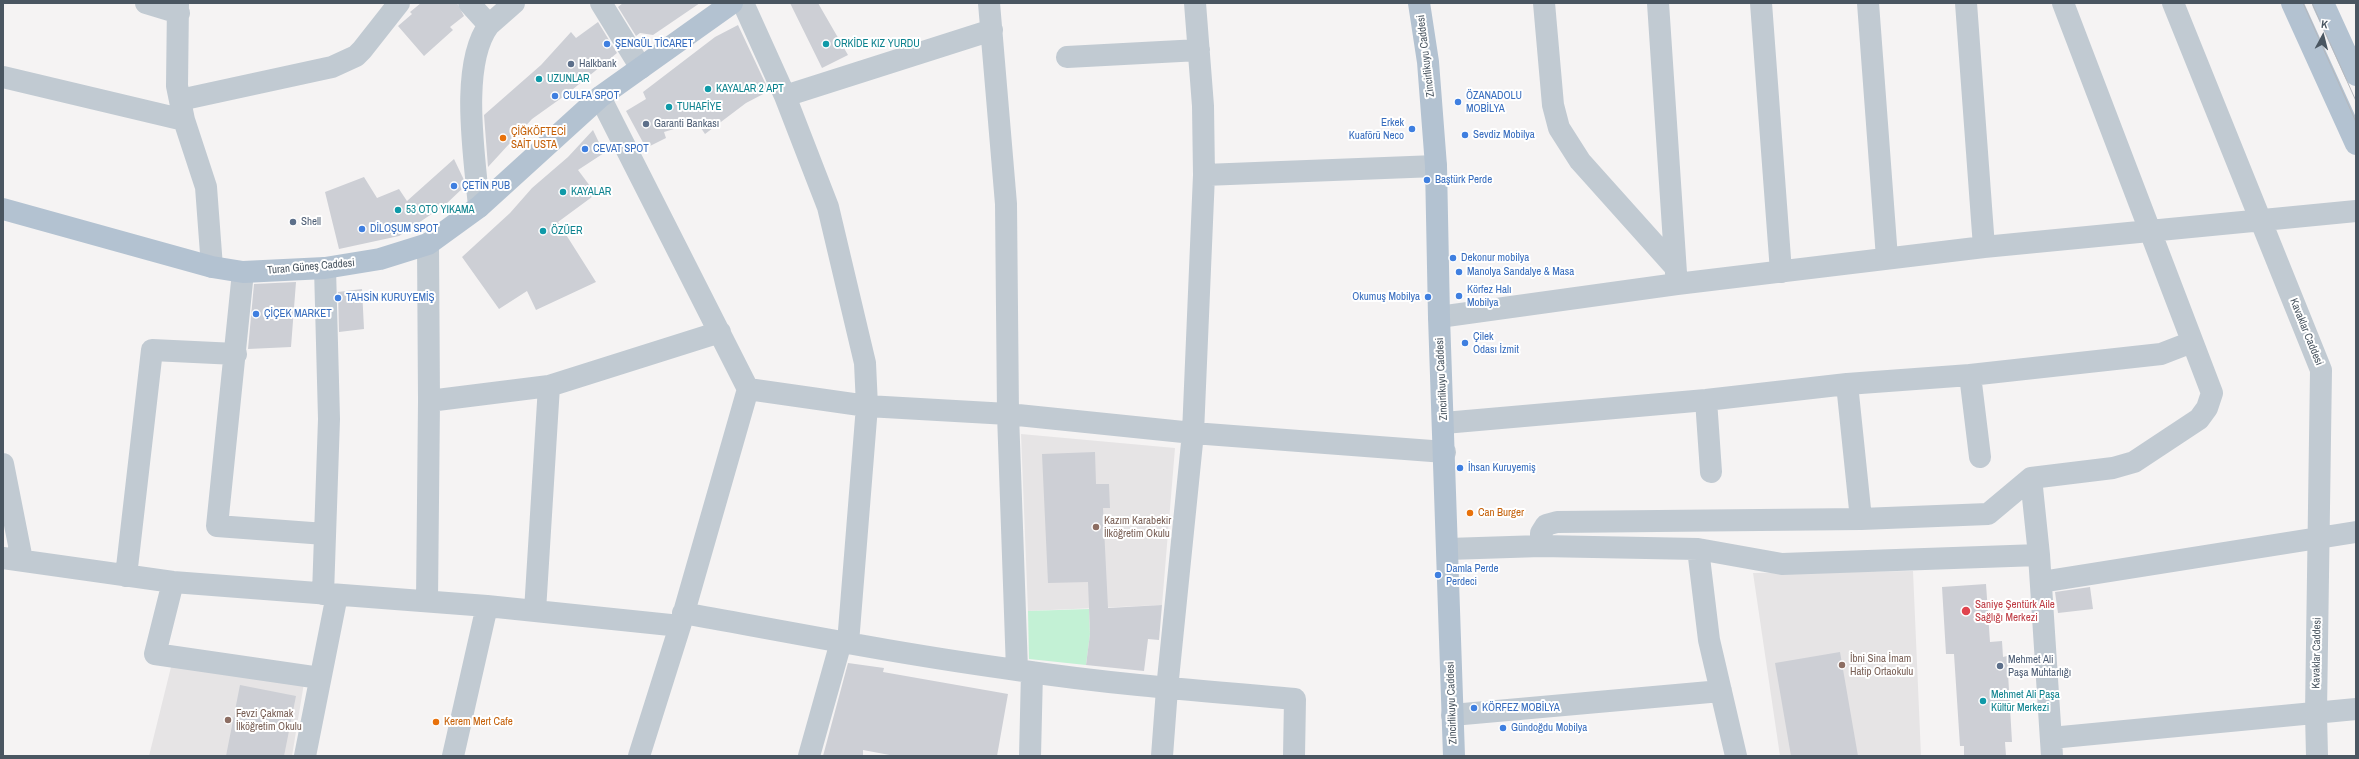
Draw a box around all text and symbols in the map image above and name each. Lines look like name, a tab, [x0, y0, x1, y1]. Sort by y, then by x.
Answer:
street label: Zincirlikuyu Caddesi	[1414, 14, 1438, 98]
north arrow	[2303, 16, 2343, 56]
text: K	[2320, 17, 2329, 31]
place label: ŞENGÜL TİCARET	[615, 37, 693, 51]
place label: ORKİDE KIZ YURDU	[834, 37, 920, 51]
marker: ŞENGÜL TİCARET	[602, 39, 612, 49]
marker: ORKİDE KIZ YURDU	[821, 39, 831, 49]
place label: Halkbank	[579, 57, 617, 71]
marker: Halkbank	[566, 59, 576, 69]
place label: UZUNLAR	[547, 72, 590, 86]
marker: UZUNLAR	[534, 74, 544, 84]
place label: KAYALAR 2 APT	[716, 82, 784, 96]
marker: KAYALAR 2 APT	[703, 84, 713, 94]
place label: CULFA SPOT	[563, 89, 619, 103]
place label: ÖZANADOLU MOBİLYA	[1466, 89, 1522, 115]
marker: CULFA SPOT	[550, 91, 560, 101]
marker: ÖZANADOLU MOBİLYA	[1453, 97, 1463, 107]
place label: TUHAFİYE	[677, 100, 722, 114]
marker: TUHAFİYE	[664, 102, 674, 112]
place label: Erkek Kuaförü Neco	[1349, 116, 1404, 142]
place label: Garanti Bankası	[654, 117, 719, 131]
marker: Garanti Bankası	[641, 119, 651, 129]
marker: Erkek Kuaförü Neco	[1407, 124, 1417, 134]
place label: ÇİĞKÖFTECİ SAİT USTA	[511, 125, 566, 151]
place label: Sevdiz Mobilya	[1473, 128, 1535, 142]
marker: Sevdiz Mobilya	[1460, 130, 1470, 140]
marker: ÇİĞKÖFTECİ SAİT USTA	[498, 133, 508, 143]
place label: CEVAT SPOT	[593, 142, 649, 156]
marker: CEVAT SPOT	[580, 144, 590, 154]
place label: Baştürk Perde	[1435, 173, 1492, 187]
marker: Baştürk Perde	[1422, 175, 1432, 185]
place label: ÇETİN PUB	[462, 179, 510, 193]
marker: ÇETİN PUB	[449, 181, 459, 191]
place label: KAYALAR	[571, 185, 611, 199]
marker: KAYALAR	[558, 187, 568, 197]
place label: 53 OTO YIKAMA	[406, 203, 475, 217]
marker: 53 OTO YIKAMA	[393, 205, 403, 215]
place label: Shell	[301, 215, 321, 229]
marker: Shell	[288, 217, 298, 227]
place label: DİLOŞUM SPOT	[370, 222, 438, 236]
marker: DİLOŞUM SPOT	[357, 224, 367, 234]
place label: ÖZÜER	[551, 224, 583, 238]
marker: ÖZÜER	[538, 226, 548, 236]
place label: Dekonur mobilya	[1461, 251, 1529, 265]
marker: Dekonur mobilya	[1448, 253, 1458, 263]
street label: Turan Güneş Caddesi	[267, 257, 355, 277]
place label: Manolya Sandalye & Masa	[1467, 265, 1574, 279]
marker: Manolya Sandalye & Masa	[1454, 267, 1464, 277]
place label: Körfez Halı Mobilya	[1467, 283, 1512, 309]
place label: Okumuş Mobilya	[1352, 290, 1420, 304]
place label: TAHSİN KURUYEMİŞ	[346, 291, 435, 305]
marker: Körfez Halı Mobilya	[1454, 291, 1464, 301]
marker: Okumuş Mobilya	[1423, 292, 1433, 302]
marker: TAHSİN KURUYEMİŞ	[333, 293, 343, 303]
street label: Kavaklar Caddesi	[2287, 297, 2325, 367]
place label: ÇİÇEK MARKET	[264, 307, 332, 321]
marker: ÇİÇEK MARKET	[251, 309, 261, 319]
place label: Çilek Odası İzmit	[1473, 330, 1519, 356]
street label: Zincirlikuyu Caddesi	[1433, 337, 1451, 421]
marker: Çilek Odası İzmit	[1460, 338, 1470, 348]
place label: İhsan Kuruyemiş	[1468, 461, 1536, 475]
marker: İhsan Kuruyemiş	[1455, 463, 1465, 473]
place label: Can Burger	[1478, 506, 1524, 520]
marker: Can Burger	[1465, 508, 1475, 518]
place label: Kazım Karabekir İlköğretim Okulu	[1104, 514, 1171, 540]
marker: Kazım Karabekir İlköğretim Okulu	[1091, 522, 1101, 532]
place label: Damla Perde Perdeci	[1446, 562, 1499, 588]
marker: Damla Perde Perdeci	[1433, 570, 1443, 580]
place label: Saniye Şentürk Aile Sağlığı Merkezi	[1975, 598, 2055, 624]
marker: Saniye Şentürk Aile Sağlığı Merkezi	[1960, 605, 1972, 617]
street label: Kavaklar Caddesi	[2310, 617, 2324, 689]
place label: İbni Sina İmam Hatip Ortaokulu	[1850, 652, 1913, 678]
place label: Mehmet Ali Paşa Muhtarlığı	[2008, 653, 2071, 679]
marker: İbni Sina İmam Hatip Ortaokulu	[1837, 660, 1847, 670]
street label: Zincirlikuyu Caddesi	[1444, 661, 1460, 745]
marker: Mehmet Ali Paşa Muhtarlığı	[1995, 661, 2005, 671]
place label: Mehmet Ali Paşa Kültür Merkezi	[1991, 688, 2060, 714]
marker: Mehmet Ali Paşa Kültür Merkezi	[1978, 696, 1988, 706]
place label: KÖRFEZ MOBİLYA	[1482, 701, 1560, 715]
marker: KÖRFEZ MOBİLYA	[1469, 703, 1479, 713]
place label: Fevzi Çakmak İlköğretim Okulu	[236, 707, 302, 733]
marker: Fevzi Çakmak İlköğretim Okulu	[223, 715, 233, 725]
place label: Kerem Mert Cafe	[444, 715, 513, 729]
marker: Kerem Mert Cafe	[431, 717, 441, 727]
place label: Gündoğdu Mobilya	[1511, 721, 1587, 735]
marker: Gündoğdu Mobilya	[1498, 723, 1508, 733]

